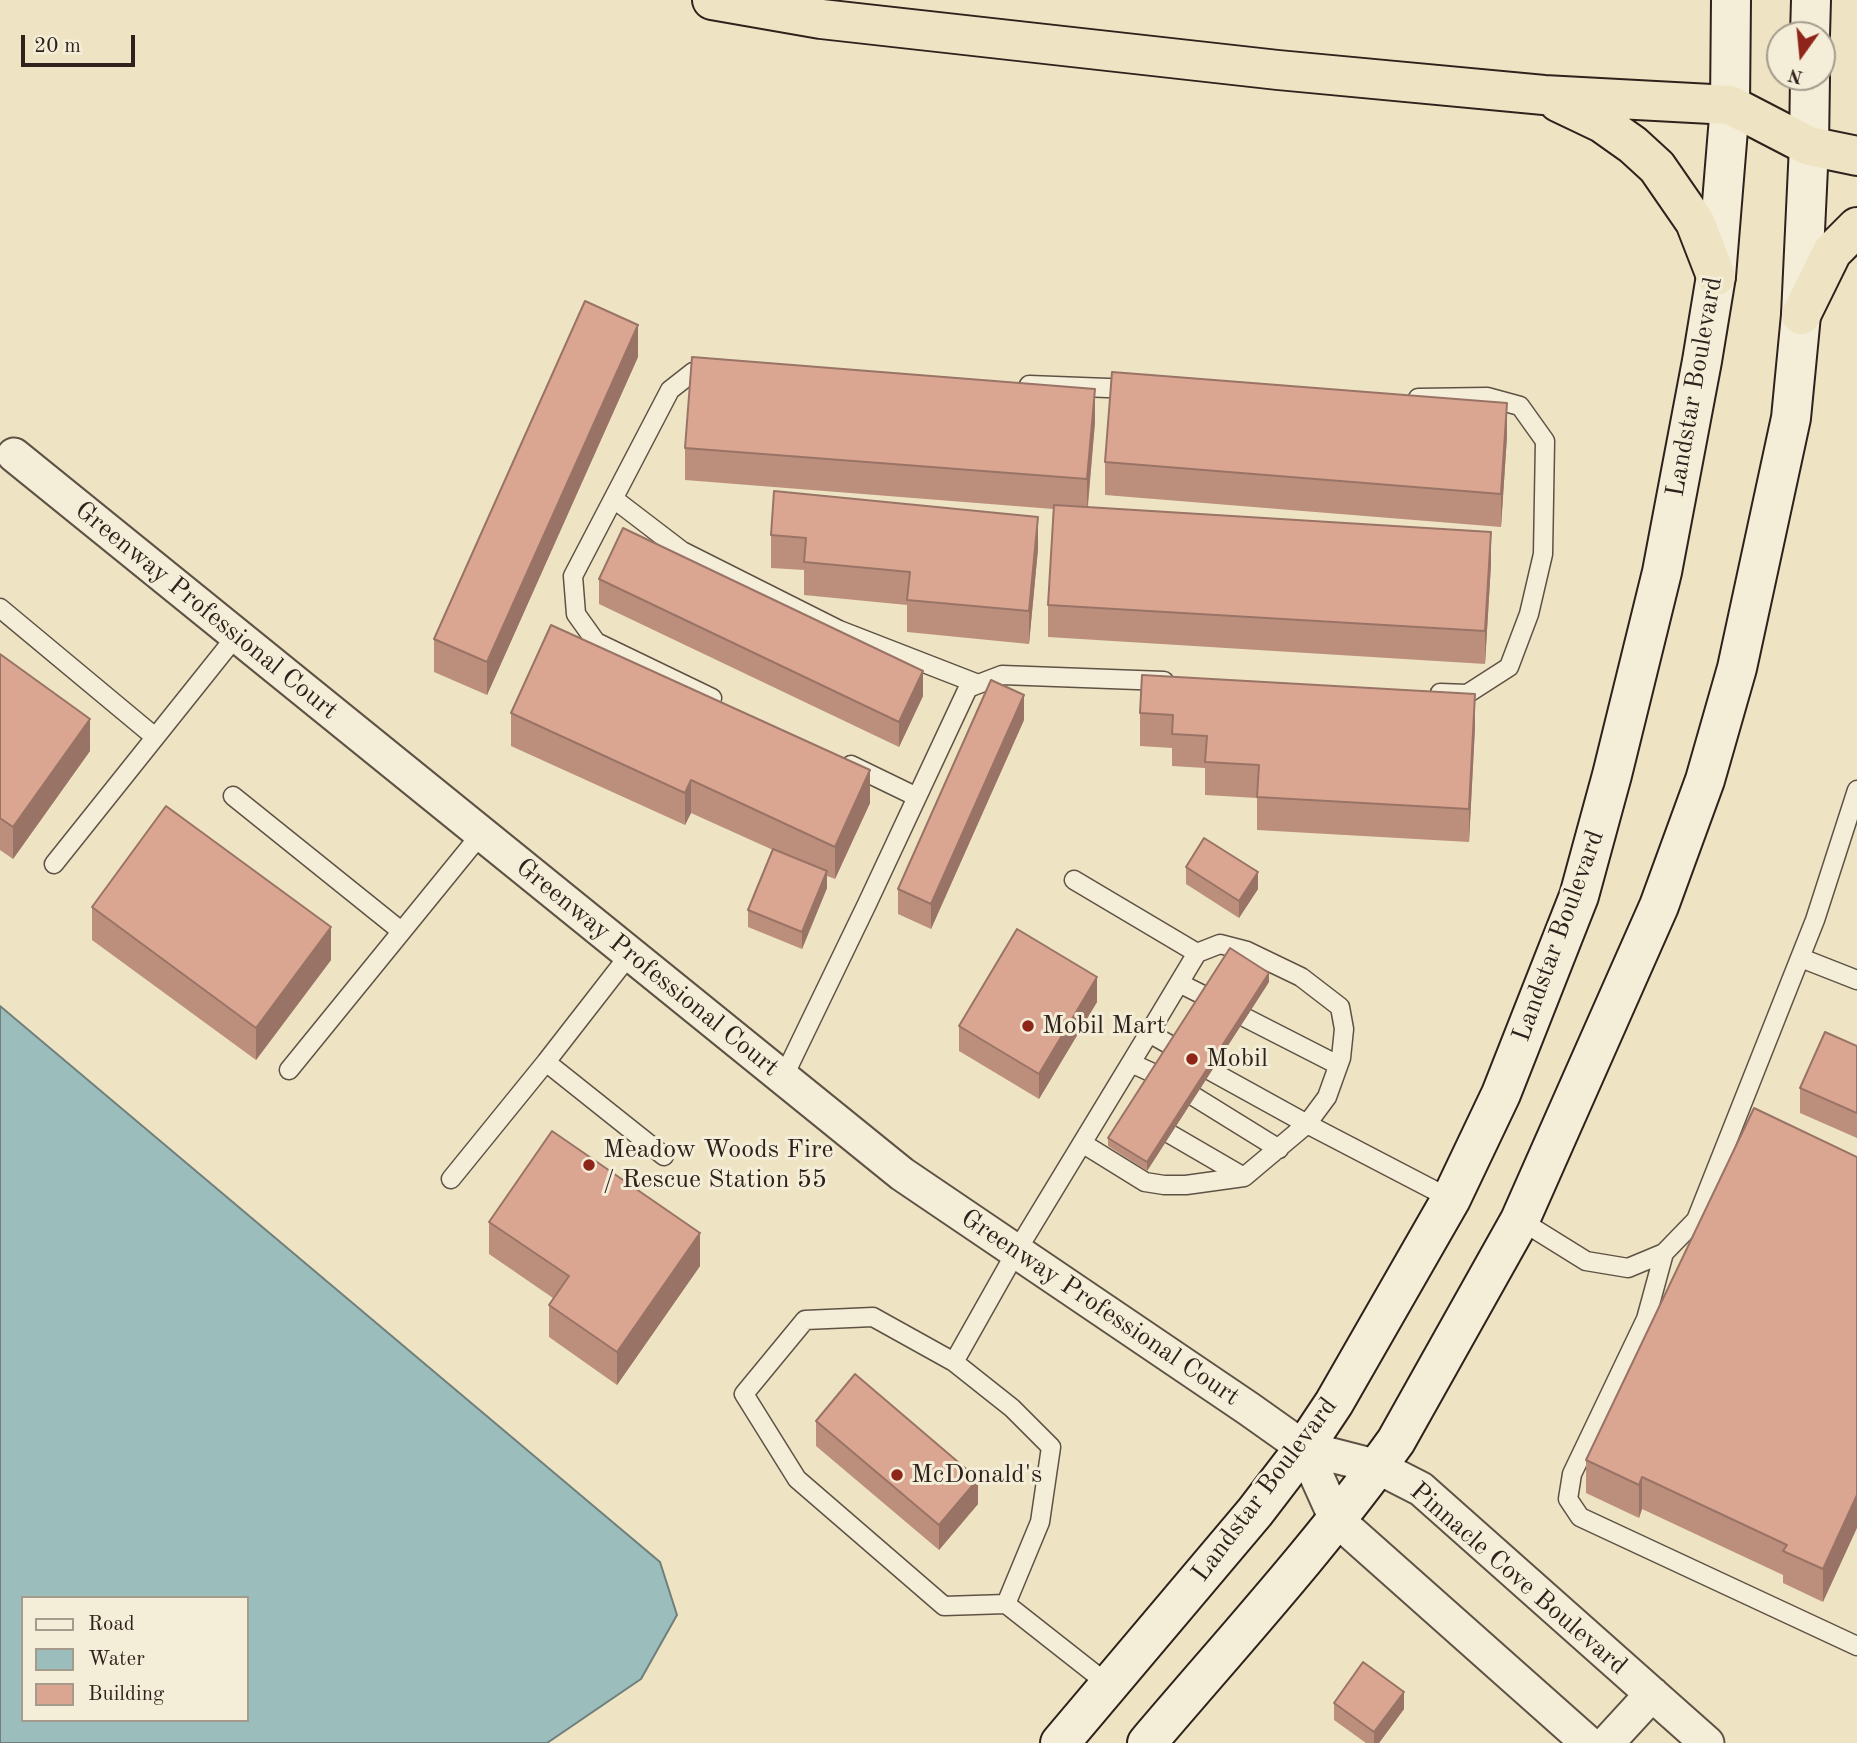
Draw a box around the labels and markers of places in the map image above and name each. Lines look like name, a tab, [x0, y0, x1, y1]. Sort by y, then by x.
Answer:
place label: Mobil Mart	[1042, 1010, 1166, 1042]
marker: Mobil Mart	[1020, 1018, 1036, 1034]
place label: Mobil	[1206, 1043, 1268, 1075]
marker: Mobil	[1184, 1051, 1200, 1067]
place label: Meadow Woods Fire / Rescue Station 55	[603, 1134, 834, 1196]
marker: Meadow Woods Fire / Rescue Station 55	[581, 1157, 597, 1173]
place label: McDonald's	[911, 1459, 1042, 1491]
marker: McDonald's	[889, 1467, 905, 1483]

